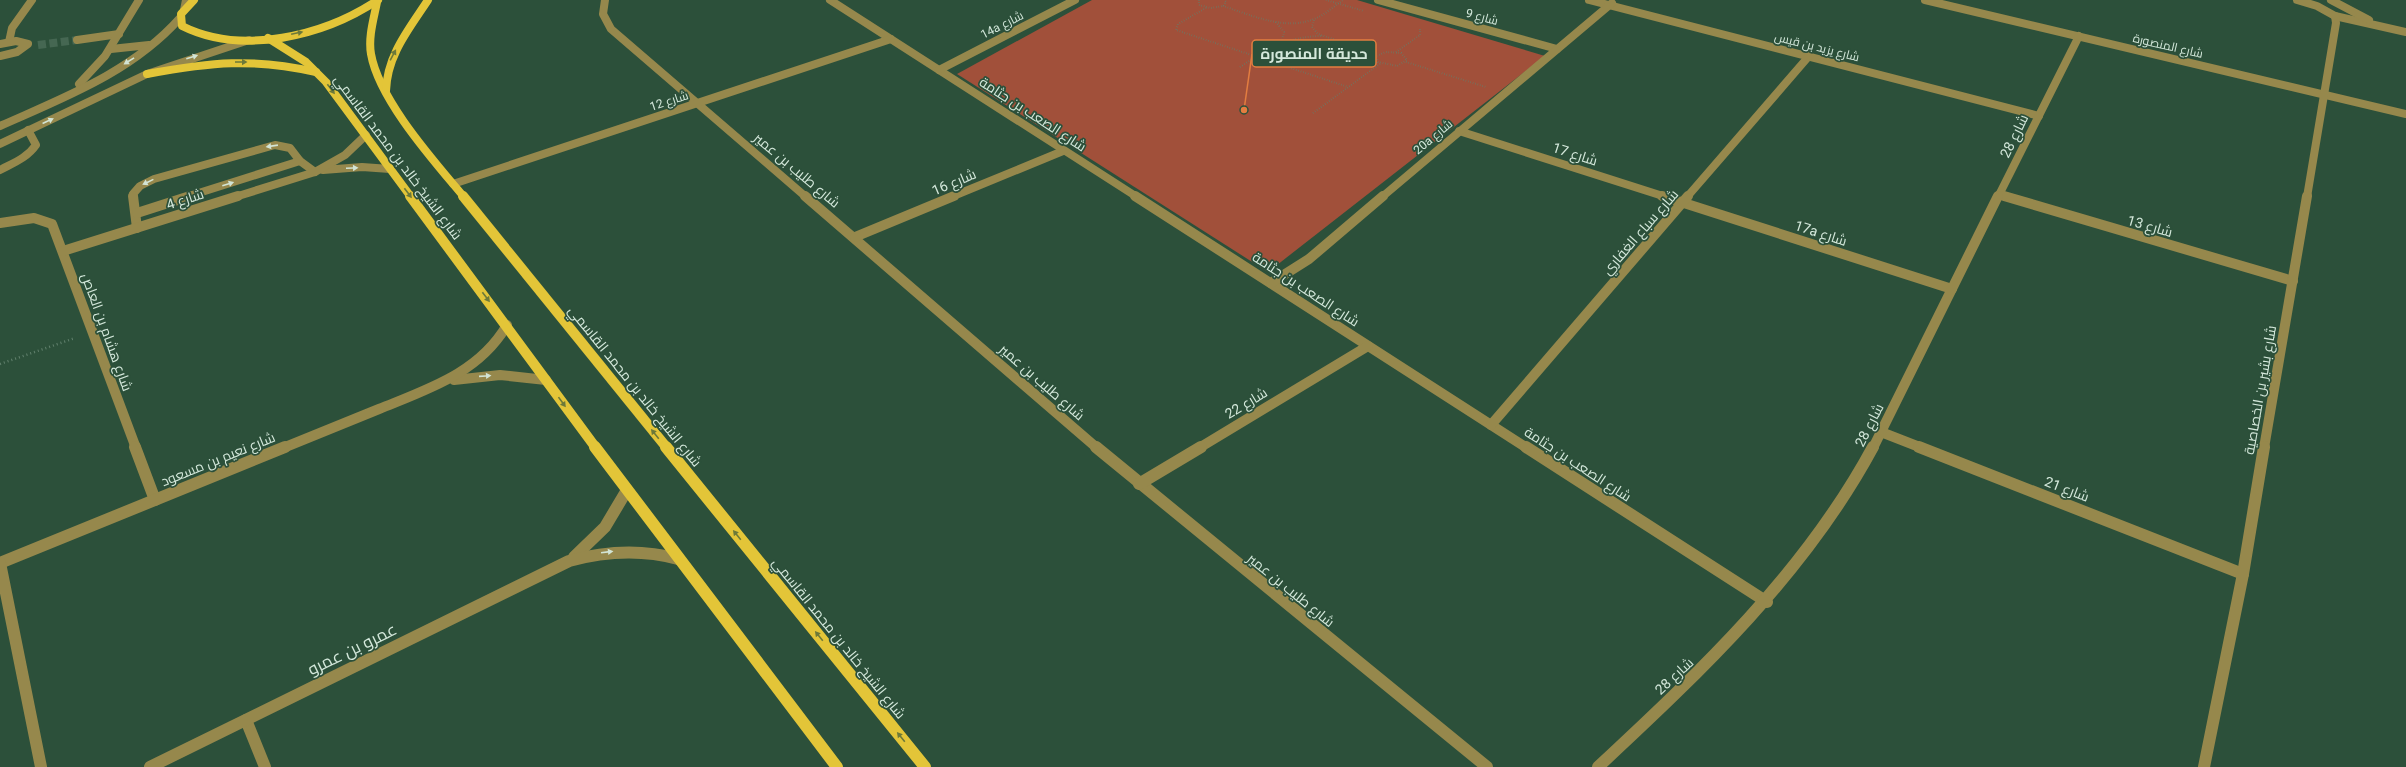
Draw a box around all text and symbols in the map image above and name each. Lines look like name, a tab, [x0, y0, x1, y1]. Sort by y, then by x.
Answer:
street label: شارع 9	[1464, 6, 1500, 29]
street label: 14a شارع	[978, 8, 1026, 43]
one-way arrow	[291, 29, 303, 35]
street label: شارع يزيد بن قيس	[1773, 30, 1861, 65]
street label: شارع المنصورة	[2131, 31, 2205, 62]
callout: حديقة المنصورة	[1252, 40, 1376, 67]
text: حديقة المنصورة	[1260, 45, 1368, 63]
one-way arrow	[390, 49, 397, 61]
one-way arrow	[187, 54, 199, 60]
one-way arrow	[124, 57, 134, 65]
one-way arrow	[235, 59, 248, 65]
street label: شارع الشيخ خالد بن محمد القاسمي	[328, 71, 465, 245]
street label: شارع الصعب بن جثامة	[976, 74, 1089, 155]
one-way arrow	[326, 83, 335, 94]
street label: شارع 12	[648, 88, 690, 115]
street label: شارع 28	[1997, 112, 2032, 161]
street label: 20a شارع	[1411, 117, 1456, 158]
one-way arrow	[42, 118, 53, 124]
street label: شارع طليب بن عمير	[749, 129, 843, 211]
street label: شارع 17	[1550, 139, 1600, 170]
one-way arrow	[266, 143, 278, 149]
one-way arrow	[346, 164, 358, 171]
street label: شارع 16	[930, 166, 979, 199]
one-way arrow	[142, 179, 153, 185]
one-way arrow	[222, 180, 234, 186]
street label: شارع 4	[164, 185, 206, 214]
street label: شارع سباع الغفاري	[1599, 186, 1684, 280]
one-way arrow	[404, 188, 412, 199]
street label: شارع 13	[2125, 212, 2174, 241]
street label: 17a شارع	[1793, 217, 1849, 250]
street label: شارع الصعب بن جثامة	[1249, 249, 1362, 330]
street label: شارع هشام بن العاص	[76, 271, 136, 394]
one-way arrow	[482, 292, 490, 303]
street label: شارع الشيخ خالد بن محمد القاسمي	[562, 302, 705, 472]
street label: شارع بشير بن الخصاصية	[2241, 324, 2280, 456]
street label: شارع طليب بن عمير	[995, 340, 1088, 424]
one-way arrow	[479, 372, 491, 379]
street label: شارع 22	[1222, 384, 1270, 423]
one-way arrow	[558, 397, 566, 408]
street label: شارع 28	[1851, 401, 1888, 450]
street label: شارع الصعب بن جثامة	[1521, 424, 1634, 505]
one-way arrow	[651, 428, 660, 439]
street label: شارع نعيم بن مسعود	[159, 429, 278, 491]
street label: شارع 21	[2042, 473, 2091, 506]
one-way arrow	[733, 529, 741, 540]
one-way arrow	[601, 549, 613, 555]
street label: شارع طليب بن عمير	[1243, 549, 1338, 631]
street label: شارع الشيخ خالد بن محمد القاسمي	[766, 554, 909, 724]
street label: عمرو بن عمرو	[304, 619, 400, 680]
one-way arrow	[815, 630, 823, 641]
street label: شارع 28	[1652, 654, 1697, 698]
one-way arrow	[896, 731, 905, 742]

